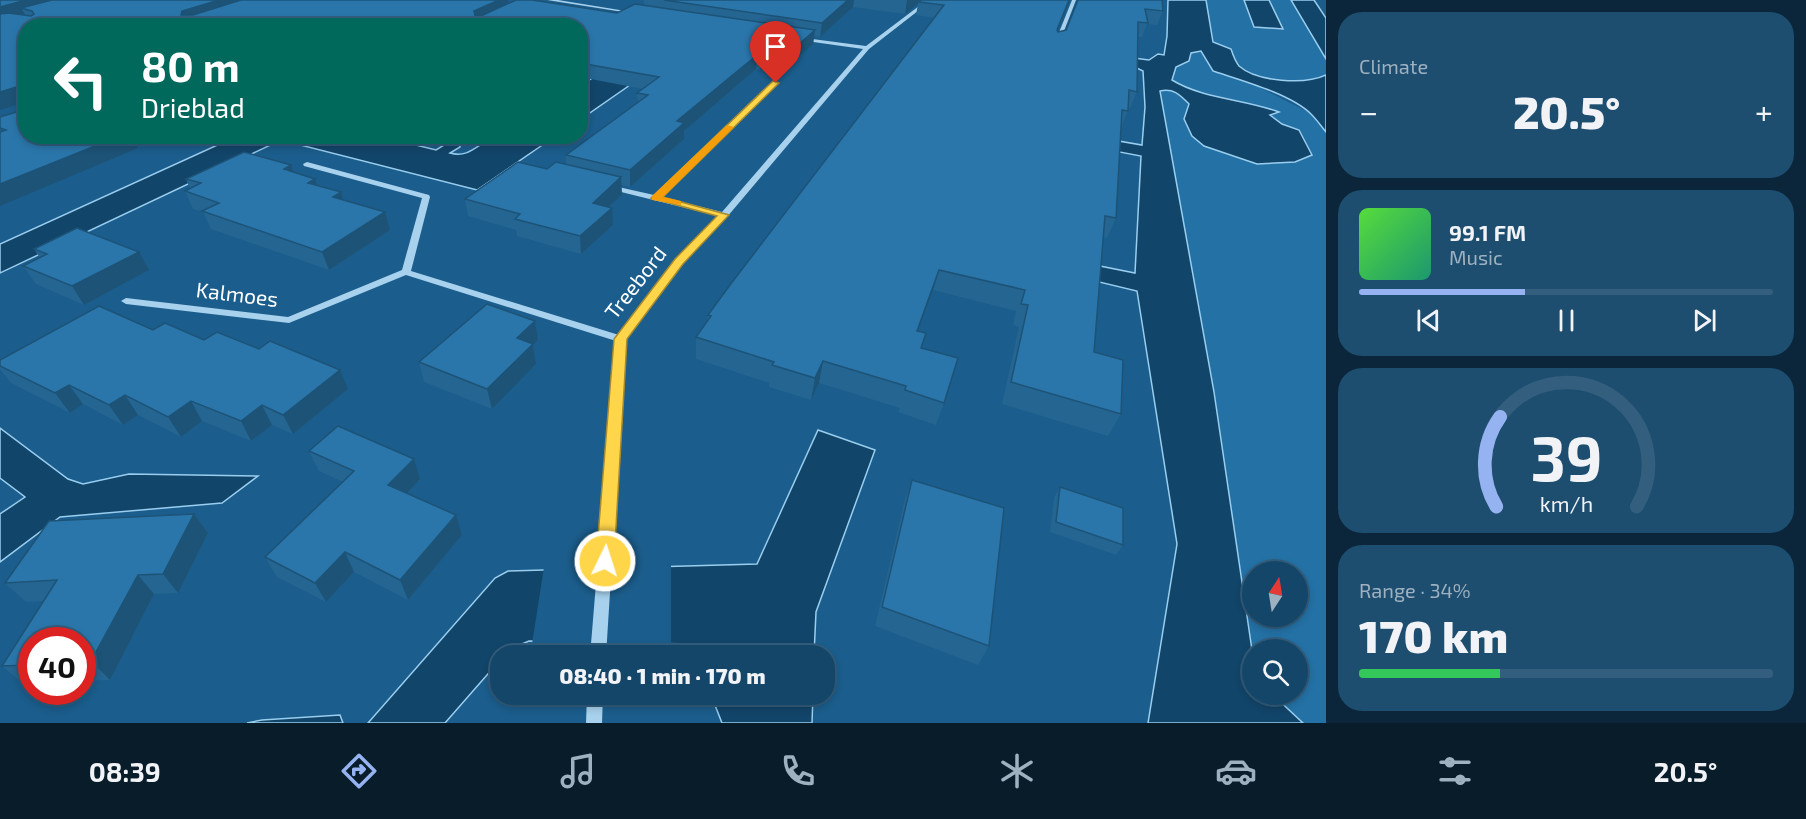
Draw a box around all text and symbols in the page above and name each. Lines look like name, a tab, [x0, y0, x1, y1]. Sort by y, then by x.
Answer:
pin	[750, 21, 801, 83]
icon: arrive	[759, 30, 792, 63]
text: 80 m	[141, 40, 240, 90]
icon: left	[42, 42, 120, 120]
text: Climate	[1359, 54, 1428, 78]
text: 20.5°	[1513, 84, 1620, 138]
text: Drieblad	[141, 91, 245, 123]
text: −	[1359, 91, 1378, 131]
text: +	[1755, 91, 1773, 131]
text: 99.1 FM	[1449, 219, 1526, 245]
street label: Treebord	[599, 241, 671, 323]
text: Music	[1449, 245, 1503, 269]
street label: Kalmoes	[195, 276, 280, 311]
icon: previous	[1412, 304, 1445, 337]
icon: pause	[1550, 304, 1583, 337]
icon: next	[1688, 304, 1721, 337]
text: 39	[1530, 420, 1602, 495]
text: km/h	[1539, 492, 1593, 517]
position arrow	[573, 529, 637, 593]
north arrow	[1242, 561, 1308, 627]
map controls	[1242, 561, 1308, 705]
text: Range · 34%	[1359, 578, 1471, 602]
text: 170 km	[1359, 608, 1508, 662]
speed limit sign: 40	[18, 627, 96, 705]
button: search	[1242, 639, 1308, 705]
text: 08:40 · 1 min · 170 m	[559, 662, 766, 688]
icon: directions	[338, 750, 380, 792]
icon: music	[557, 750, 599, 792]
icon: phone	[777, 750, 819, 792]
icon: climate	[996, 750, 1038, 792]
icon: car	[1215, 750, 1257, 792]
icon: filters	[1434, 750, 1476, 792]
text: 08:39	[89, 755, 161, 787]
text: 20.5°	[1654, 755, 1717, 787]

